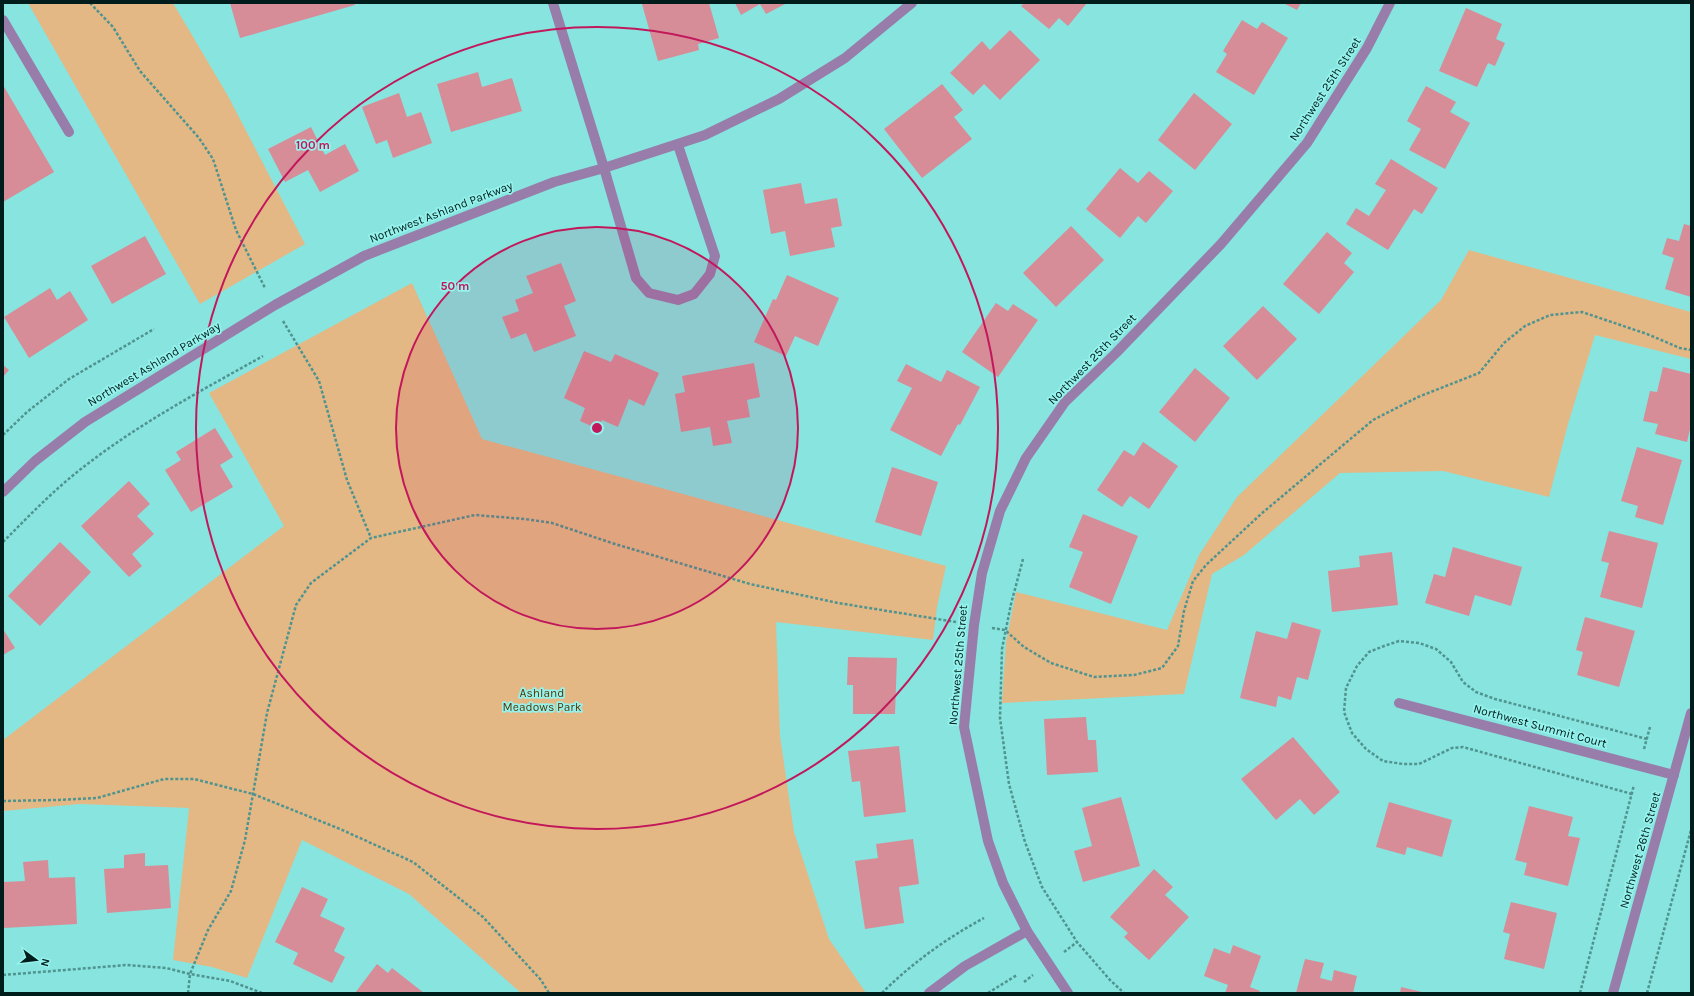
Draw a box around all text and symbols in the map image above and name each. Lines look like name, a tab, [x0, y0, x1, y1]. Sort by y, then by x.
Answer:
street label: Northwest 25th Street	[1286, 34, 1364, 143]
text: 100 m	[296, 138, 330, 152]
street label: Northwest Ashland Parkway	[367, 178, 515, 246]
text: 50 m	[441, 279, 470, 293]
street label: Northwest 25th Street	[1045, 310, 1139, 407]
street label: Northwest Ashland Parkway	[85, 319, 223, 409]
centre of rings	[590, 421, 604, 435]
street label: Northwest 25th Street	[946, 604, 970, 726]
park label: Ashland Meadows Park	[503, 686, 582, 714]
street label: Northwest Summit Court	[1472, 701, 1609, 751]
street label: Northwest 26th Street	[1617, 790, 1664, 910]
north arrow	[16, 940, 56, 980]
text: N	[38, 957, 52, 968]

